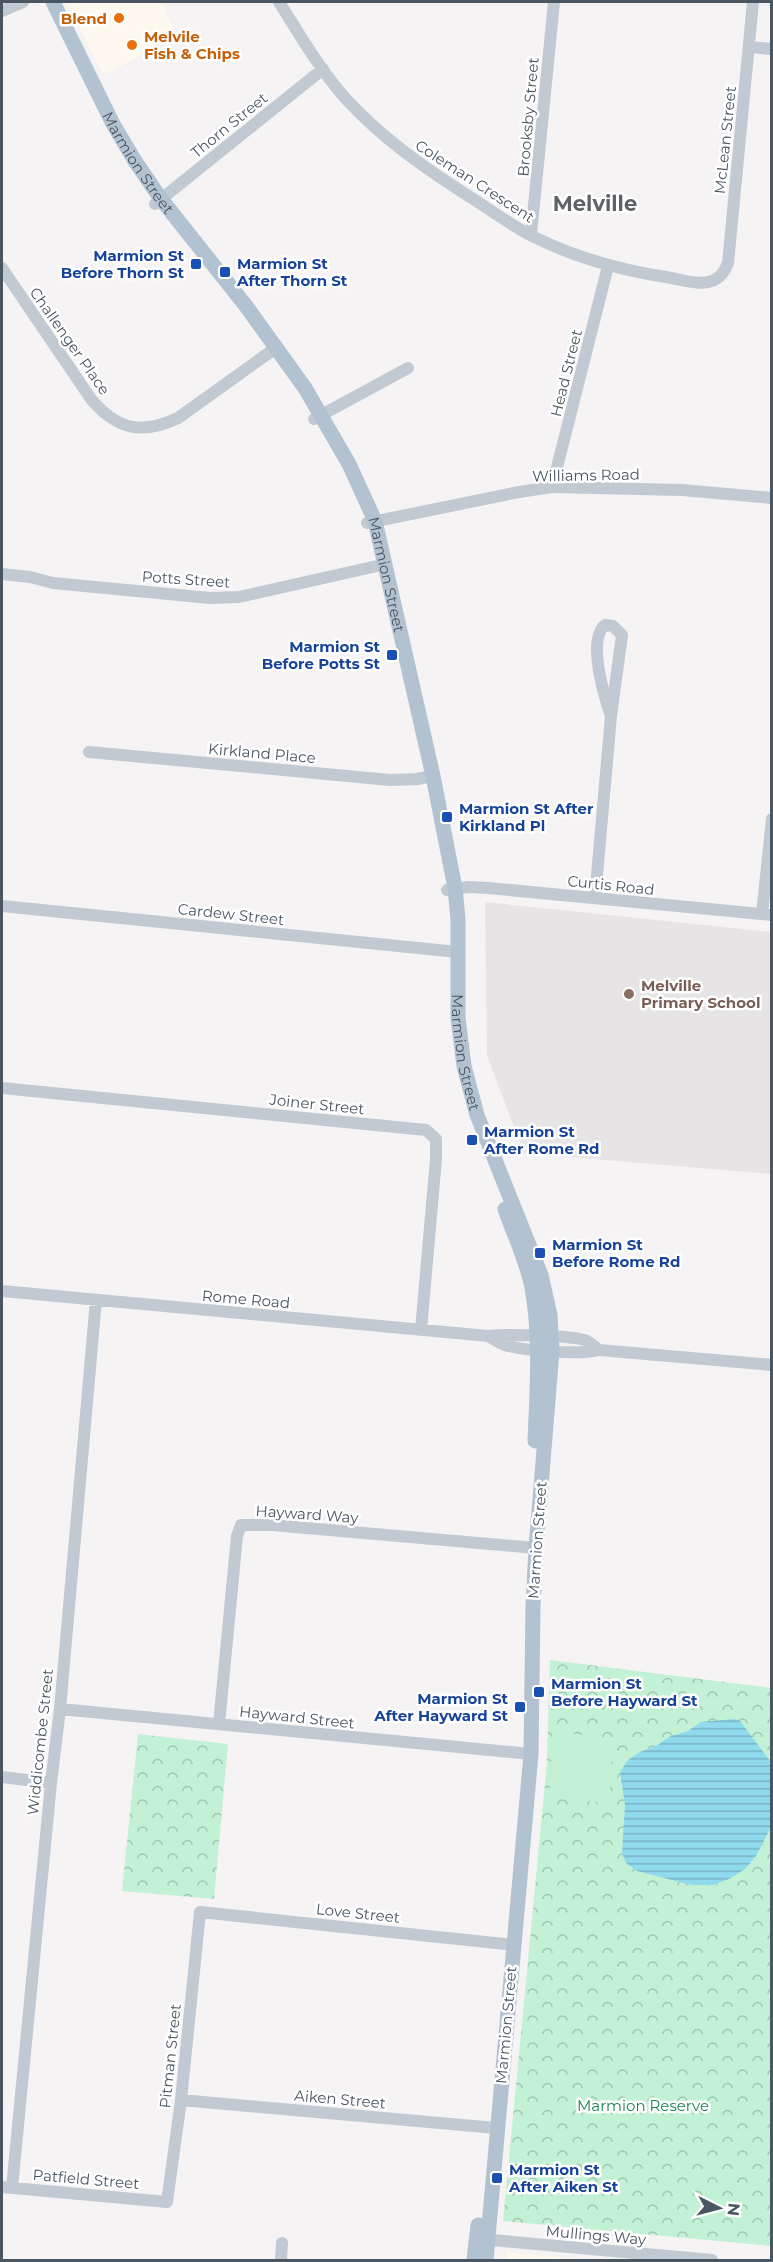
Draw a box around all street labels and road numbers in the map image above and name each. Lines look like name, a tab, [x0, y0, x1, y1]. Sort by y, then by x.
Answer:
street label: Brooksby Street	[513, 57, 543, 177]
street label: McLean Street	[710, 85, 740, 195]
street label: Thorn Street	[187, 88, 271, 162]
street label: Marmion Street	[99, 108, 178, 217]
street label: Coleman Crescent	[412, 135, 538, 227]
street label: Challenger Place	[26, 283, 114, 399]
street label: Head Street	[546, 327, 586, 419]
street label: Williams Road	[532, 465, 640, 485]
street label: Marmion Street	[365, 515, 409, 634]
street label: Potts Street	[141, 566, 231, 592]
street label: Kirkland Place	[208, 739, 316, 767]
street label: Curtis Road	[567, 871, 655, 899]
street label: Cardew Street	[177, 899, 285, 929]
street label: Marmion Street	[448, 994, 485, 1113]
street label: Joiner Street	[268, 1089, 365, 1118]
street label: Rome Road	[201, 1286, 291, 1312]
street label: Marmion Street	[523, 1481, 551, 1599]
street label: Hayward Way	[255, 1501, 360, 1527]
street label: Widdicombe Street	[23, 1668, 57, 1816]
street label: Hayward Street	[238, 1701, 356, 1733]
street label: Love Street	[315, 1899, 401, 1927]
street label: Marmion Street	[491, 1965, 521, 2085]
street label: Pitman Street	[155, 2003, 185, 2109]
street label: Aiken Street	[293, 2086, 387, 2112]
street label: Patfield Street	[32, 2165, 140, 2193]
street label: Mullings Way	[545, 2221, 648, 2249]

